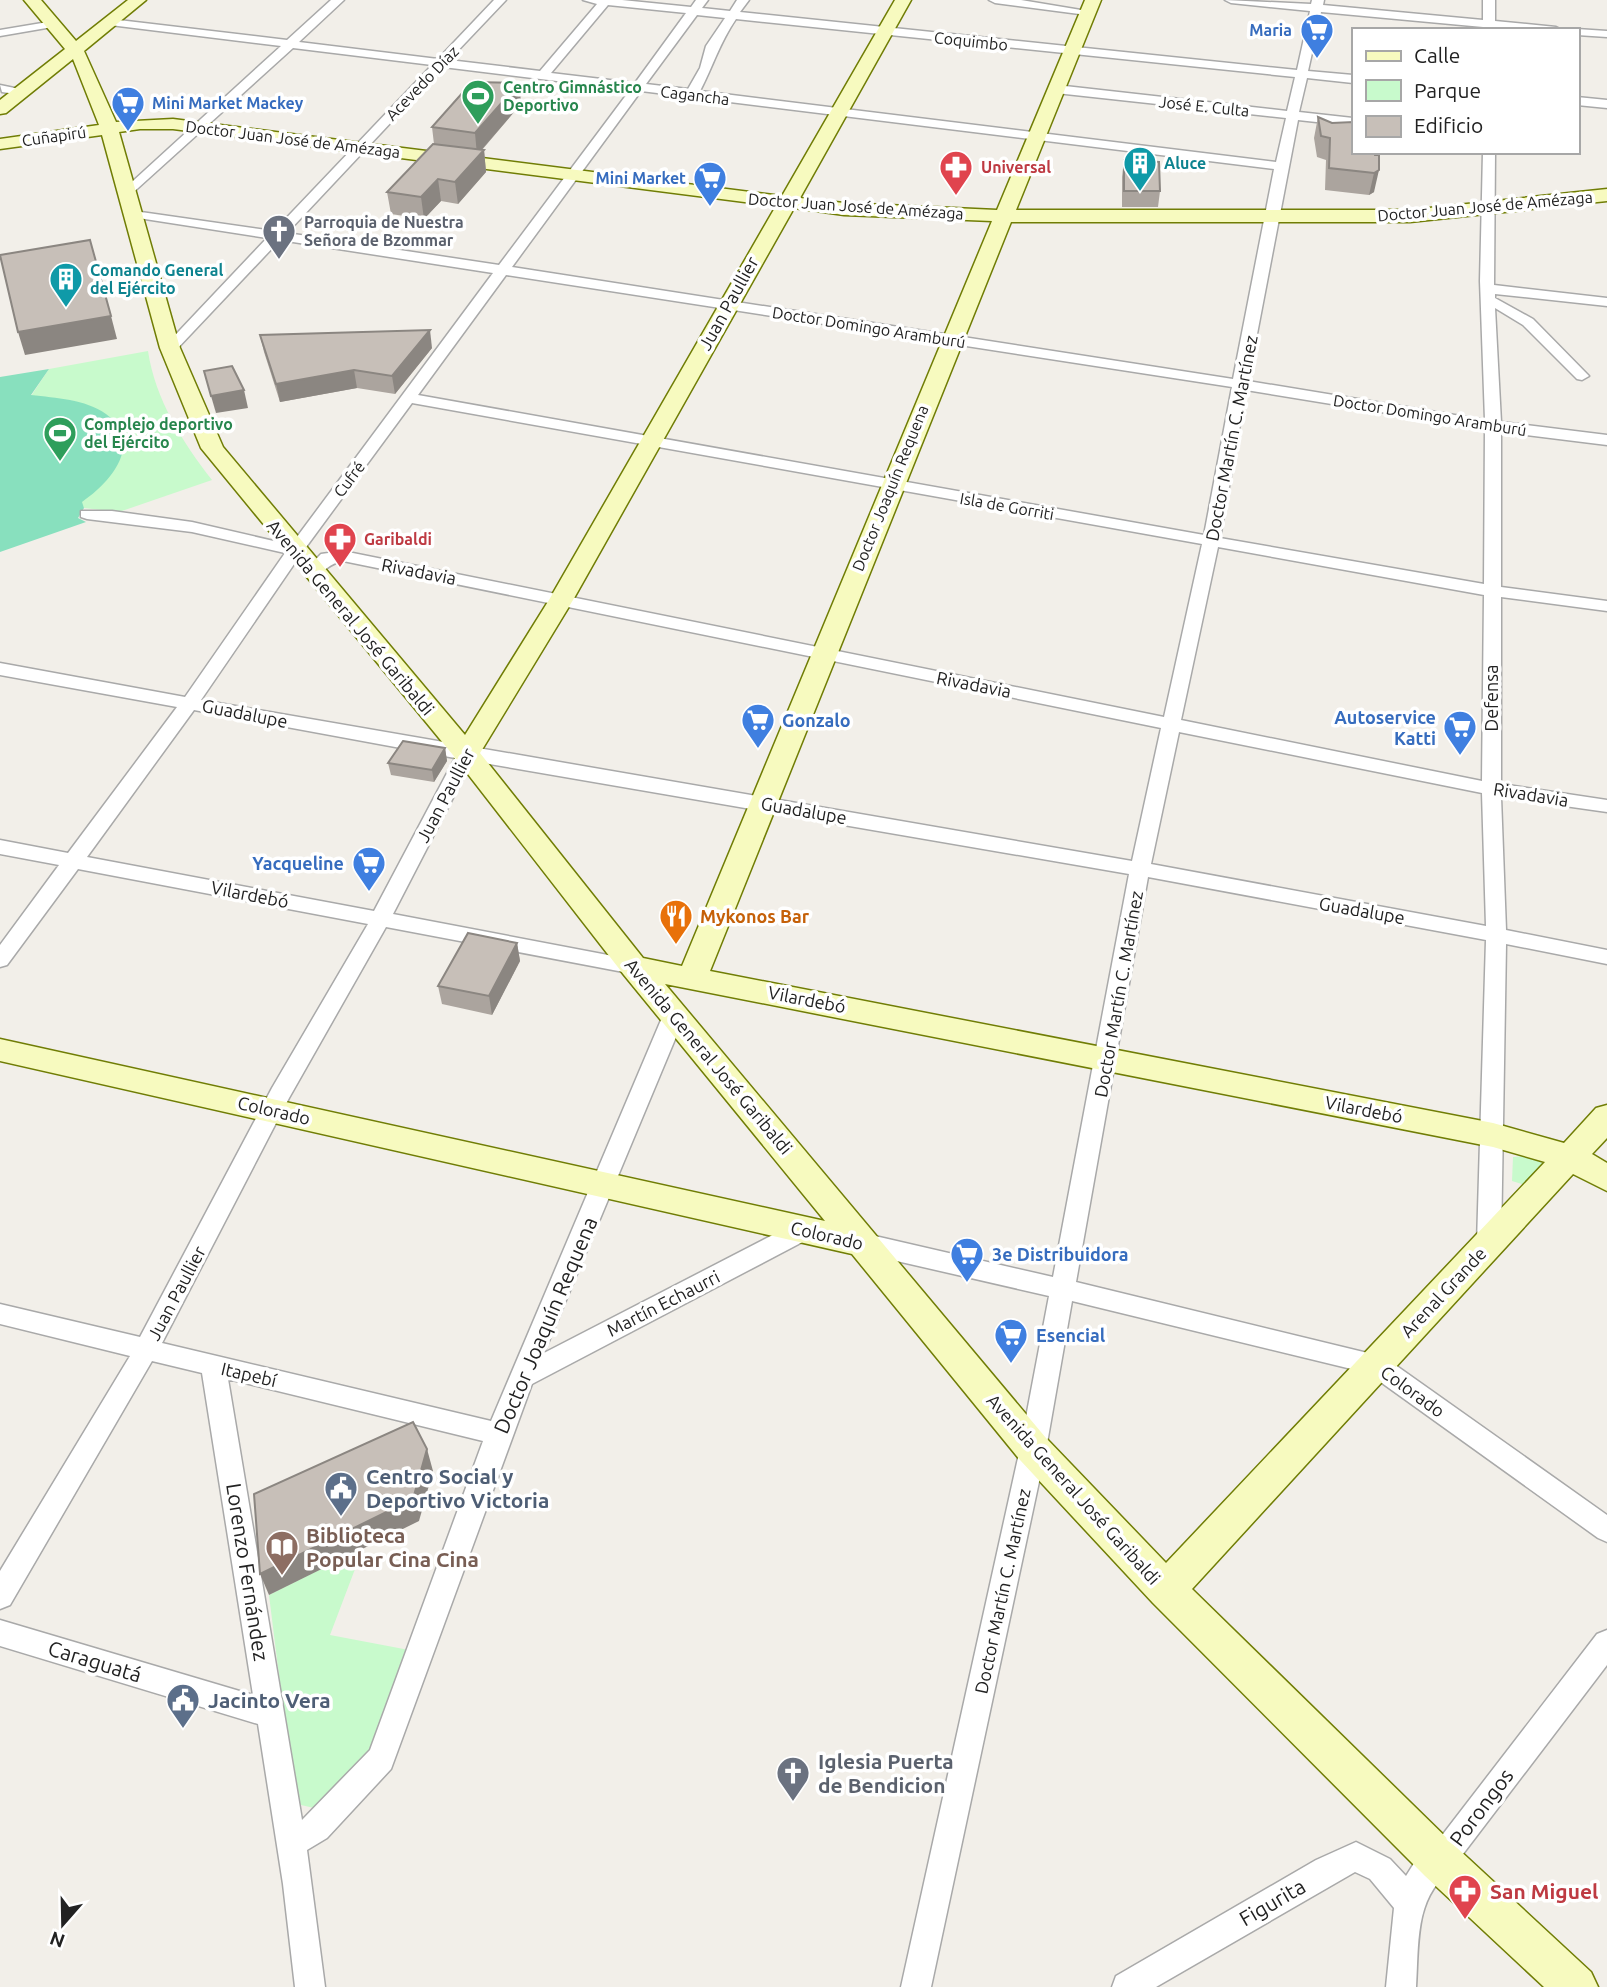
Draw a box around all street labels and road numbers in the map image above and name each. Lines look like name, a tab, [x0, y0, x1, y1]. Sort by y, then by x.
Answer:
street label: Coquimbo	[933, 28, 1009, 54]
street label: Acevedo Díaz	[382, 42, 462, 124]
street label: Cagancha	[659, 82, 731, 108]
street label: José E. Culta	[1158, 92, 1250, 120]
street label: Doctor Juan José de Amézaga	[185, 117, 401, 161]
street label: Cuñapirú	[21, 123, 87, 149]
street label: Doctor Juan José de Amézaga	[1377, 188, 1593, 224]
street label: Doctor Juan José de Amézaga	[748, 189, 964, 223]
street label: Juan Paullier	[694, 253, 762, 353]
street label: Doctor Domingo Aramburú	[771, 303, 967, 351]
street label: Doctor Martín C. Martínez	[1201, 333, 1261, 543]
street label: Doctor Domingo Aramburú	[1332, 391, 1528, 439]
street label: Doctor Joaquín Requena	[848, 402, 932, 574]
street label: Cufré	[330, 458, 368, 500]
street label: Isla de Gorriti	[959, 489, 1055, 523]
street label: Avenida General José Garibaldi	[263, 515, 439, 719]
street label: Rivadavia	[380, 554, 458, 588]
street label: Defensa	[1481, 665, 1501, 731]
street label: Rivadavia	[935, 667, 1013, 701]
street label: Guadalupe	[201, 695, 289, 731]
street label: Juan Paullier	[412, 744, 478, 845]
street label: Rivadavia	[1492, 778, 1570, 810]
street label: Guadalupe	[760, 793, 848, 827]
street label: Vilardebó	[209, 877, 291, 911]
street label: Doctor Martín C. Martínez	[1090, 889, 1146, 1099]
street label: Guadalupe	[1318, 893, 1406, 927]
street label: Avenida General José Garibaldi	[621, 954, 797, 1158]
street label: Vilardebó	[766, 982, 848, 1016]
street label: Colorado	[236, 1092, 312, 1128]
street label: Vilardebó	[1323, 1092, 1405, 1126]
street label: Doctor Joaquín Requena	[488, 1213, 602, 1437]
street label: Colorado	[789, 1217, 865, 1253]
street label: Juan Paullier	[143, 1242, 209, 1343]
street label: Arenal Grande	[1396, 1243, 1490, 1341]
street label: Martín Echaurri	[603, 1266, 723, 1340]
street label: Itapebí	[219, 1358, 279, 1390]
street label: Colorado	[1377, 1361, 1449, 1421]
street label: Avenida General José Garibaldi	[983, 1390, 1165, 1588]
street label: Lorenzo Fernández	[222, 1481, 274, 1663]
street label: Doctor Martín C. Martínez	[970, 1487, 1034, 1695]
street label: Caraguatá	[45, 1635, 145, 1687]
street label: Porongos	[1444, 1764, 1518, 1850]
street label: Figurita	[1235, 1874, 1309, 1930]

